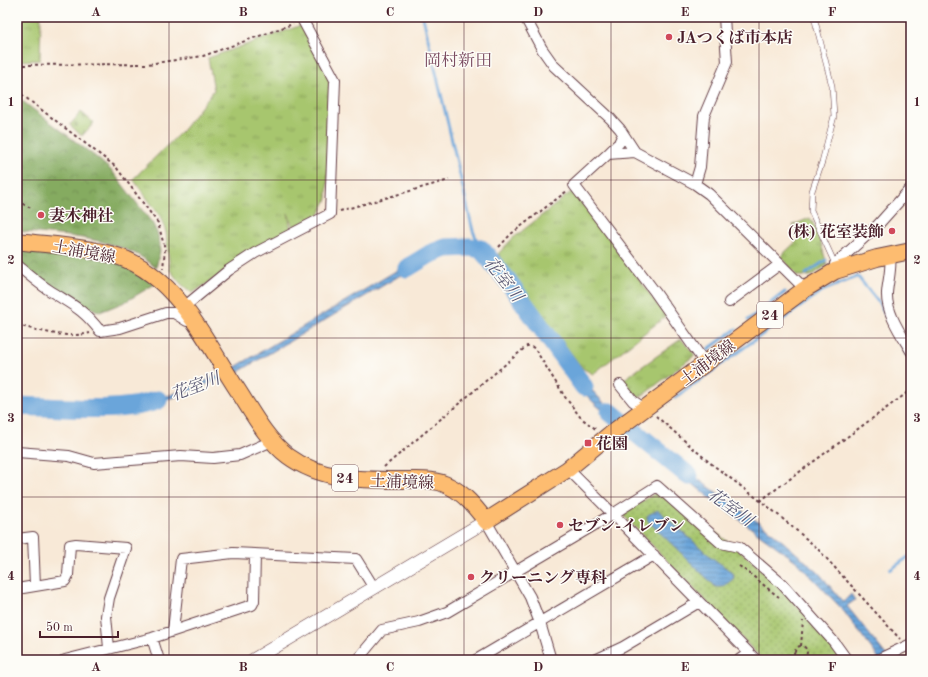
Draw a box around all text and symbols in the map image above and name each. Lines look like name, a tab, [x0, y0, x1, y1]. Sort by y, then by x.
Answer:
text: A	[91, 6, 101, 19]
text: B	[238, 6, 248, 19]
text: C	[386, 6, 394, 19]
text: D	[533, 6, 543, 19]
text: E	[681, 6, 690, 19]
text: F	[828, 6, 837, 19]
place label: JAつくば市本店	[677, 29, 793, 47]
marker: JAつくば市本店	[664, 32, 674, 42]
district label: 岡村新田	[424, 51, 492, 70]
text: 1	[7, 96, 15, 109]
text: 1	[913, 96, 921, 109]
place label: 妻木神社	[49, 207, 113, 225]
marker: 妻木神社	[36, 210, 46, 220]
place label: (株) 花室装飾	[788, 223, 884, 241]
marker: (株) 花室装飾	[887, 226, 897, 236]
street label: 土浦境線	[51, 238, 117, 266]
water label: 花室川	[480, 253, 528, 307]
text: 2	[7, 254, 15, 267]
text: 2	[913, 254, 921, 267]
road number: 24	[757, 302, 783, 328]
street label: 土浦境線	[677, 336, 739, 389]
water label: 花室川	[168, 368, 224, 404]
text: 3	[7, 412, 15, 425]
text: 3	[913, 412, 921, 425]
place label: 花園	[596, 435, 628, 453]
marker: 花園	[583, 438, 593, 448]
road number: 24	[332, 465, 358, 491]
street label: 土浦境線	[370, 472, 434, 492]
water label: 花室川	[704, 485, 759, 531]
place label: セブン-イレブン	[568, 517, 685, 535]
marker: セブン-イレブン	[555, 520, 565, 530]
place label: クリーニング専科	[479, 569, 608, 587]
text: 4	[7, 570, 15, 583]
text: 4	[913, 570, 921, 583]
marker: クリーニング専科	[466, 572, 476, 582]
scale bar	[40, 613, 118, 639]
text: 50 m	[46, 621, 73, 634]
text: A	[91, 661, 101, 674]
text: B	[238, 661, 248, 674]
text: C	[386, 661, 394, 674]
text: D	[533, 661, 543, 674]
text: E	[681, 661, 690, 674]
text: F	[828, 661, 837, 674]

